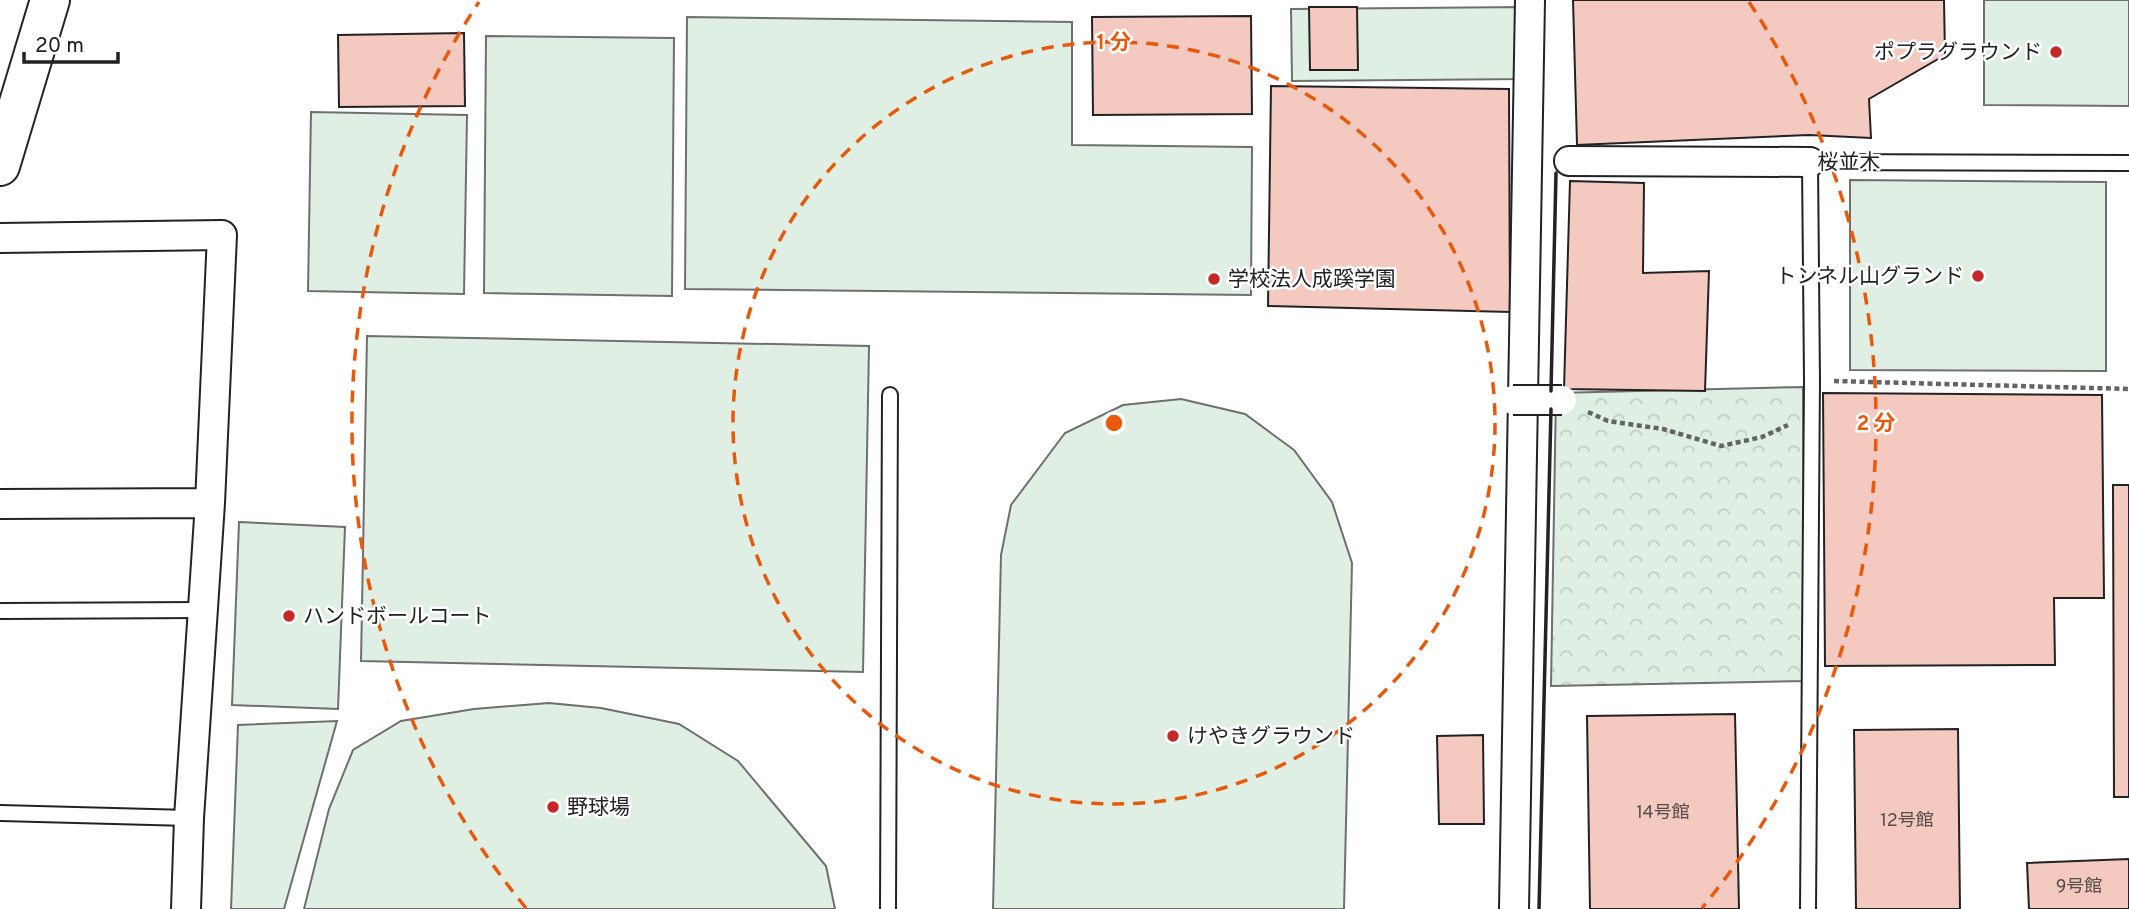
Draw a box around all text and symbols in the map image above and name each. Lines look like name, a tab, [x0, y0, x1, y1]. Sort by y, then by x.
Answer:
scale bar	[24, 21, 119, 65]
text: 1 分	[1097, 30, 1131, 57]
text: 20 m	[35, 33, 84, 60]
place label: ポプラグラウンド	[1874, 40, 2042, 67]
marker: ポプラグラウンド	[2048, 44, 2064, 60]
street label: 桜並木	[1818, 150, 1881, 177]
place label: トンネル山グランド	[1775, 264, 1964, 291]
place label: 学校法人成蹊学園	[1228, 267, 1396, 294]
marker: トンネル山グランド	[1970, 268, 1986, 284]
marker: 学校法人成蹊学園	[1206, 271, 1222, 287]
centre of rings	[1102, 411, 1126, 435]
text: 2 分	[1856, 411, 1896, 438]
place label: ハンドボールコート	[303, 604, 492, 631]
marker: ハンドボールコート	[281, 608, 297, 624]
place label: けやきグラウンド	[1187, 724, 1355, 751]
marker: けやきグラウンド	[1165, 728, 1181, 744]
place label: 野球場	[567, 795, 630, 822]
marker: 野球場	[545, 799, 561, 815]
house number: 14号館	[1636, 802, 1690, 825]
house number: 12号館	[1880, 810, 1934, 833]
house number: 9号館	[2056, 876, 2102, 899]

